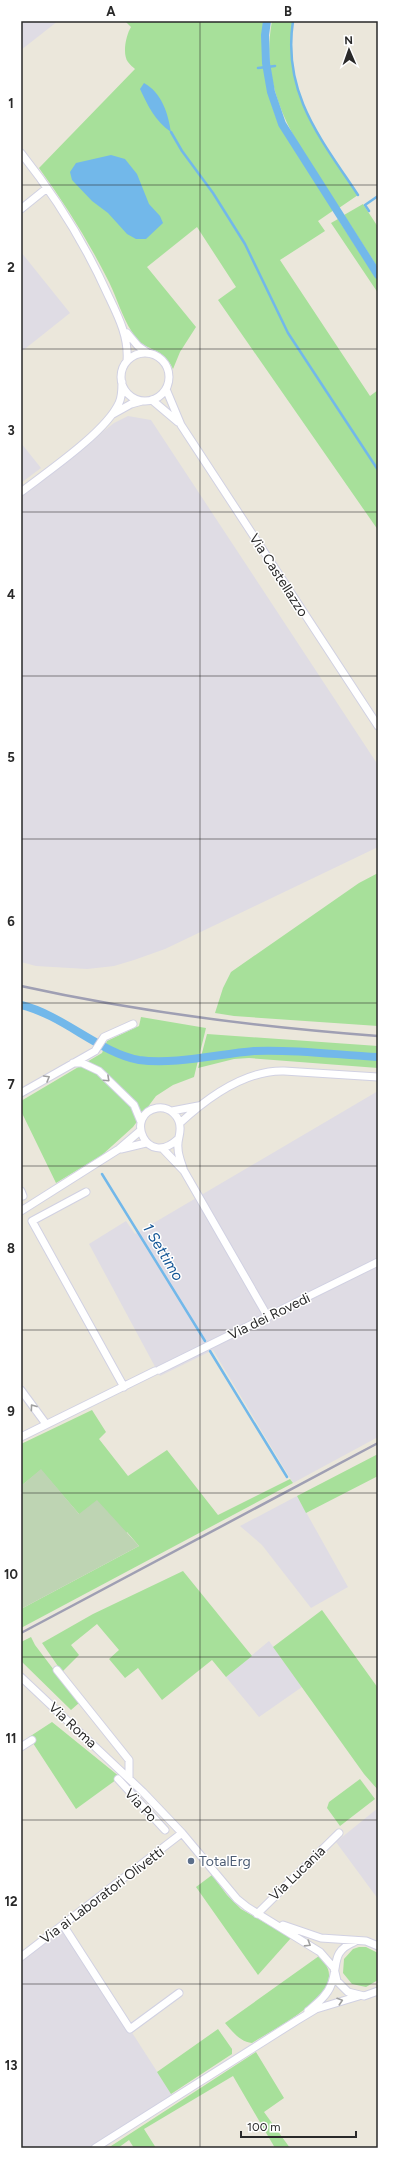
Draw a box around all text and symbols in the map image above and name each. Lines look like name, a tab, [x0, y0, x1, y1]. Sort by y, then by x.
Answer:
text: A	[106, 4, 116, 19]
text: B	[284, 4, 292, 19]
north arrow	[329, 30, 369, 70]
text: N	[344, 34, 353, 47]
text: 1	[8, 96, 14, 111]
text: 2	[7, 260, 15, 275]
text: 3	[7, 423, 15, 438]
street label: Via Castellazzo	[245, 531, 312, 620]
text: 4	[7, 587, 15, 602]
text: 5	[7, 750, 15, 765]
text: 6	[7, 914, 15, 929]
one-way arrow	[102, 1074, 110, 1082]
one-way arrow	[43, 1076, 50, 1083]
text: 7	[7, 1077, 15, 1092]
water label: 1 Settimo	[139, 1220, 187, 1284]
text: 8	[7, 1241, 15, 1256]
street label: Via dei Rovedi	[225, 1289, 313, 1344]
text: 9	[7, 1404, 15, 1419]
one-way arrow	[31, 1404, 38, 1411]
text: 10	[4, 1567, 18, 1582]
street label: Via Roma	[45, 1699, 100, 1752]
text: 11	[6, 1731, 16, 1746]
street label: Via Po	[121, 1785, 160, 1826]
street label: Via Lucania	[266, 1842, 329, 1904]
street label: Via ai Laboratori Olivetti	[37, 1843, 168, 1948]
place label: TotalErg	[199, 1853, 251, 1870]
marker: TotalErg	[186, 1856, 196, 1866]
text: 12	[4, 1894, 18, 1909]
one-way arrow	[304, 1939, 311, 1947]
one-way arrow	[336, 1998, 343, 2006]
text: 13	[5, 2058, 17, 2073]
scale bar	[241, 2113, 356, 2139]
text: 100 m	[247, 2120, 281, 2134]

